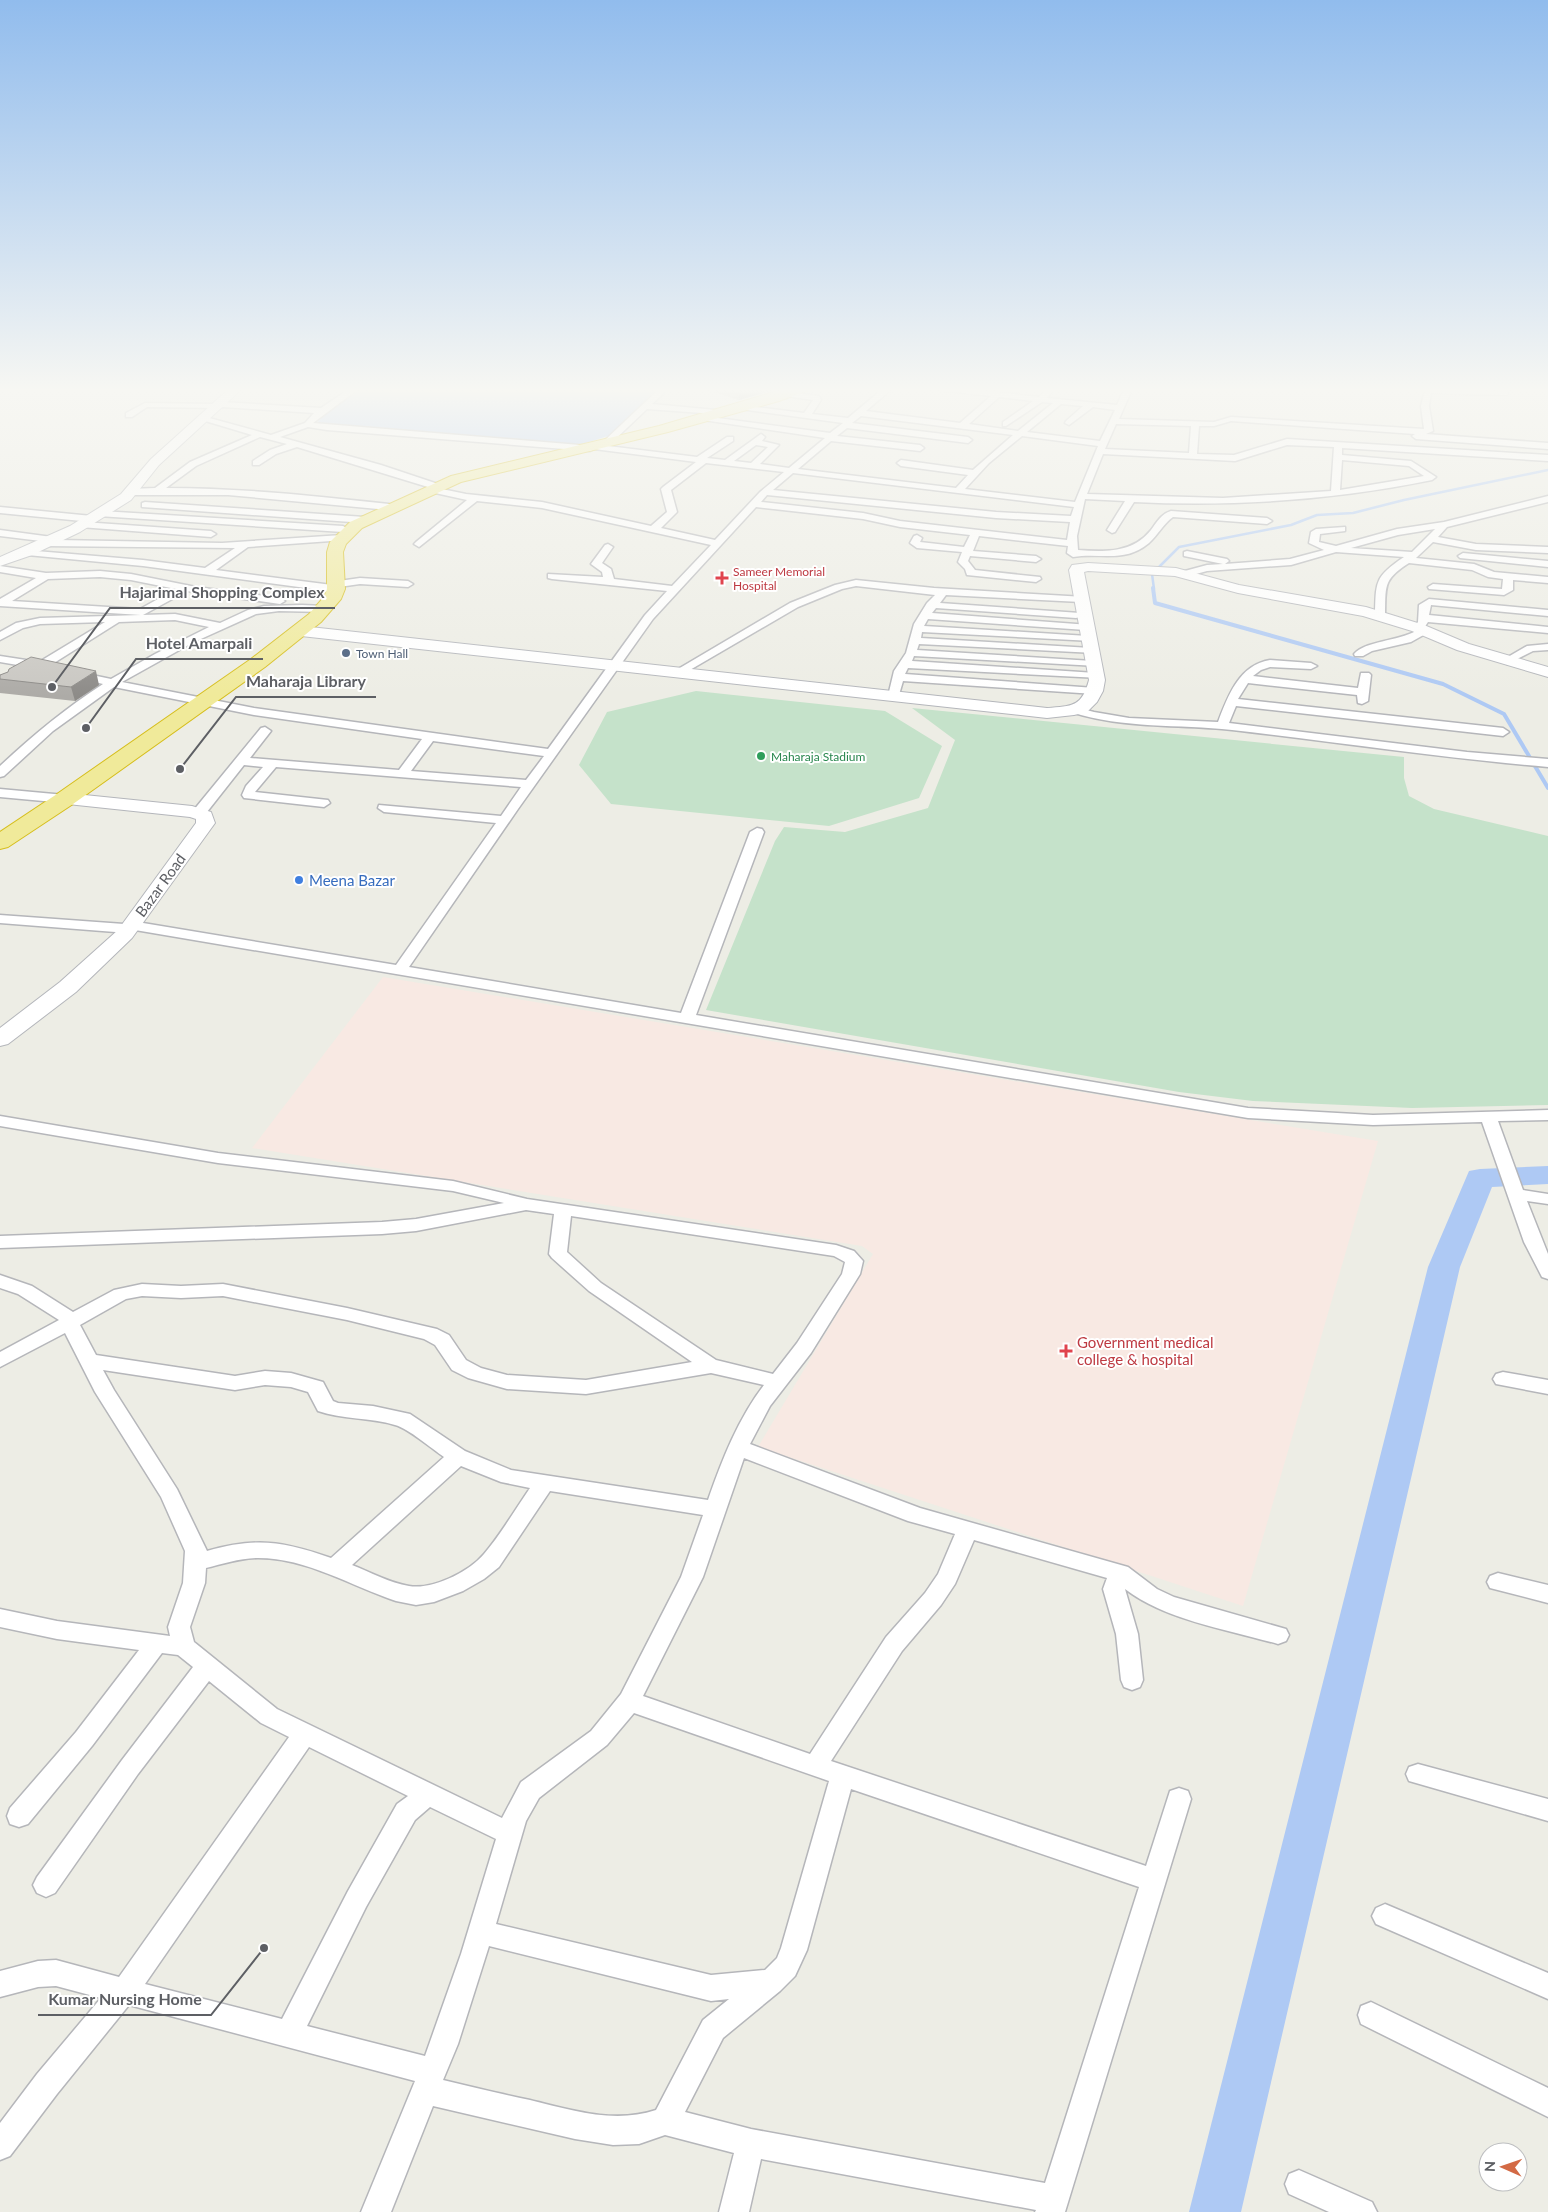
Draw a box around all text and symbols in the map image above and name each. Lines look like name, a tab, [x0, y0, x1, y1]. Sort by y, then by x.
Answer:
place label: Sameer Memorial Hospital	[733, 564, 825, 593]
marker: Sameer Memorial Hospital	[715, 571, 729, 585]
callout: Hajarimal Shopping Complex	[110, 577, 335, 608]
text: Hajarimal Shopping Complex	[119, 582, 325, 601]
callout: Hotel Amarpali	[136, 628, 263, 659]
text: Hotel Amarpali	[146, 633, 252, 652]
place label: Town Hall	[356, 646, 408, 661]
marker: Town Hall	[340, 647, 352, 659]
callout: Maharaja Library	[236, 666, 376, 697]
text: Maharaja Library	[246, 671, 367, 690]
place label: Maharaja Stadium	[771, 749, 866, 764]
marker: Maharaja Stadium	[755, 750, 767, 762]
street label: Bazar Road	[131, 850, 189, 920]
place label: Meena Bazar	[309, 871, 395, 889]
marker: Meena Bazar	[293, 874, 305, 886]
place label: Government medical college & hospital	[1077, 1333, 1214, 1368]
marker: Government medical college & hospital	[1059, 1344, 1073, 1358]
callout: Kumar Nursing Home	[38, 1984, 211, 2015]
text: Kumar Nursing Home	[48, 1989, 202, 2008]
north arrow	[1478, 2142, 1528, 2192]
text: N	[1481, 2161, 1498, 2172]

